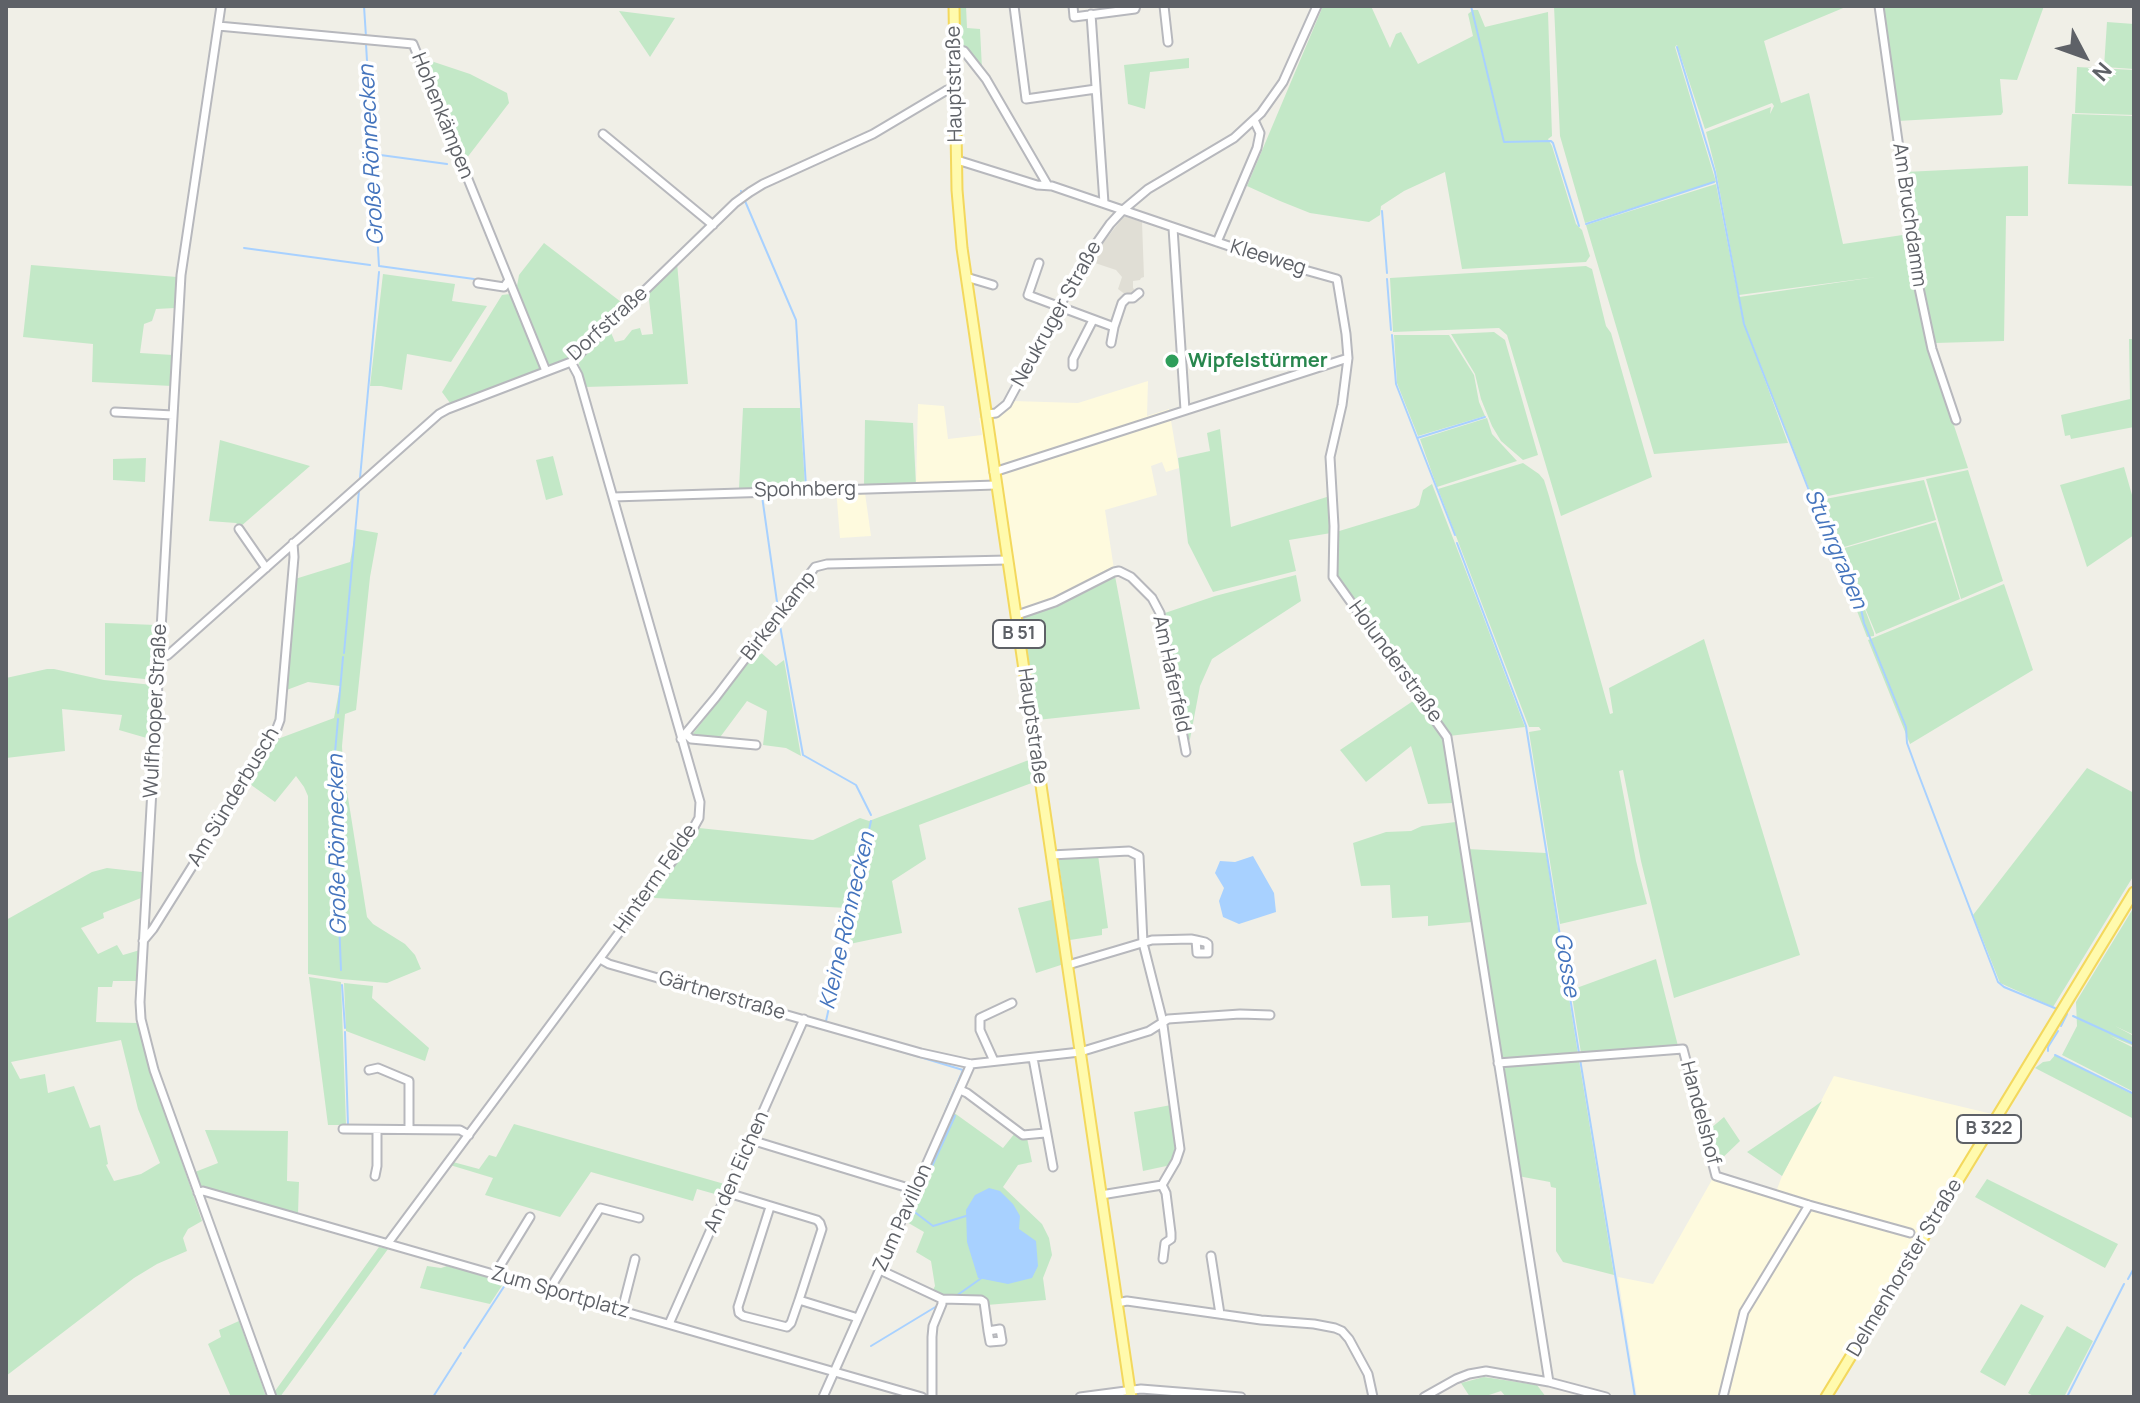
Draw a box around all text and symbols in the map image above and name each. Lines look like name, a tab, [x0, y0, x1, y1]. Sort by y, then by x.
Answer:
north arrow	[2044, 16, 2124, 96]
street label: Hauptstraße	[942, 25, 968, 143]
street label: Hohenkämpen	[406, 49, 478, 183]
text: N	[2086, 56, 2119, 88]
water label: Große Rönnecken	[354, 64, 390, 246]
street label: Am Bruchdamm	[1887, 142, 1931, 288]
street label: Kleeweg	[1227, 235, 1309, 281]
street label: Neukruger Straße	[1007, 237, 1107, 391]
street label: Dorfstraße	[563, 282, 653, 366]
place label: Wipfelstürmer	[1188, 349, 1328, 373]
marker: Wipfelstürmer	[1163, 352, 1181, 370]
street label: Spohnberg	[754, 477, 856, 503]
water label: Stuhrgraben	[1798, 485, 1872, 613]
street label: Birkenkamp	[737, 566, 821, 666]
street label: Holunderstraße	[1343, 597, 1447, 727]
street label: Am Haferfeld	[1147, 613, 1195, 735]
road number: B 51	[993, 620, 1045, 648]
street label: Wulfhooper Straße	[139, 623, 173, 799]
street label: Hauptstraße	[1012, 667, 1052, 785]
street label: Am Sünderbusch	[183, 723, 285, 871]
water label: Große Rönnecken	[323, 754, 353, 936]
street label: Hinterm Felde	[610, 820, 702, 938]
water label: Kleine Rönnecken	[815, 830, 881, 1012]
water label: Gosse	[1548, 931, 1584, 999]
street label: Gärtnerstraße	[656, 966, 788, 1026]
street label: Handelshof	[1675, 1059, 1725, 1167]
street label: An den Eichen	[700, 1108, 774, 1236]
road number: B 322	[1957, 1115, 2021, 1143]
street label: Zum Pavillon	[869, 1160, 937, 1276]
street label: Delmenhorster Straße	[1842, 1175, 1968, 1361]
street label: Zum Sportplatz	[488, 1262, 632, 1324]

